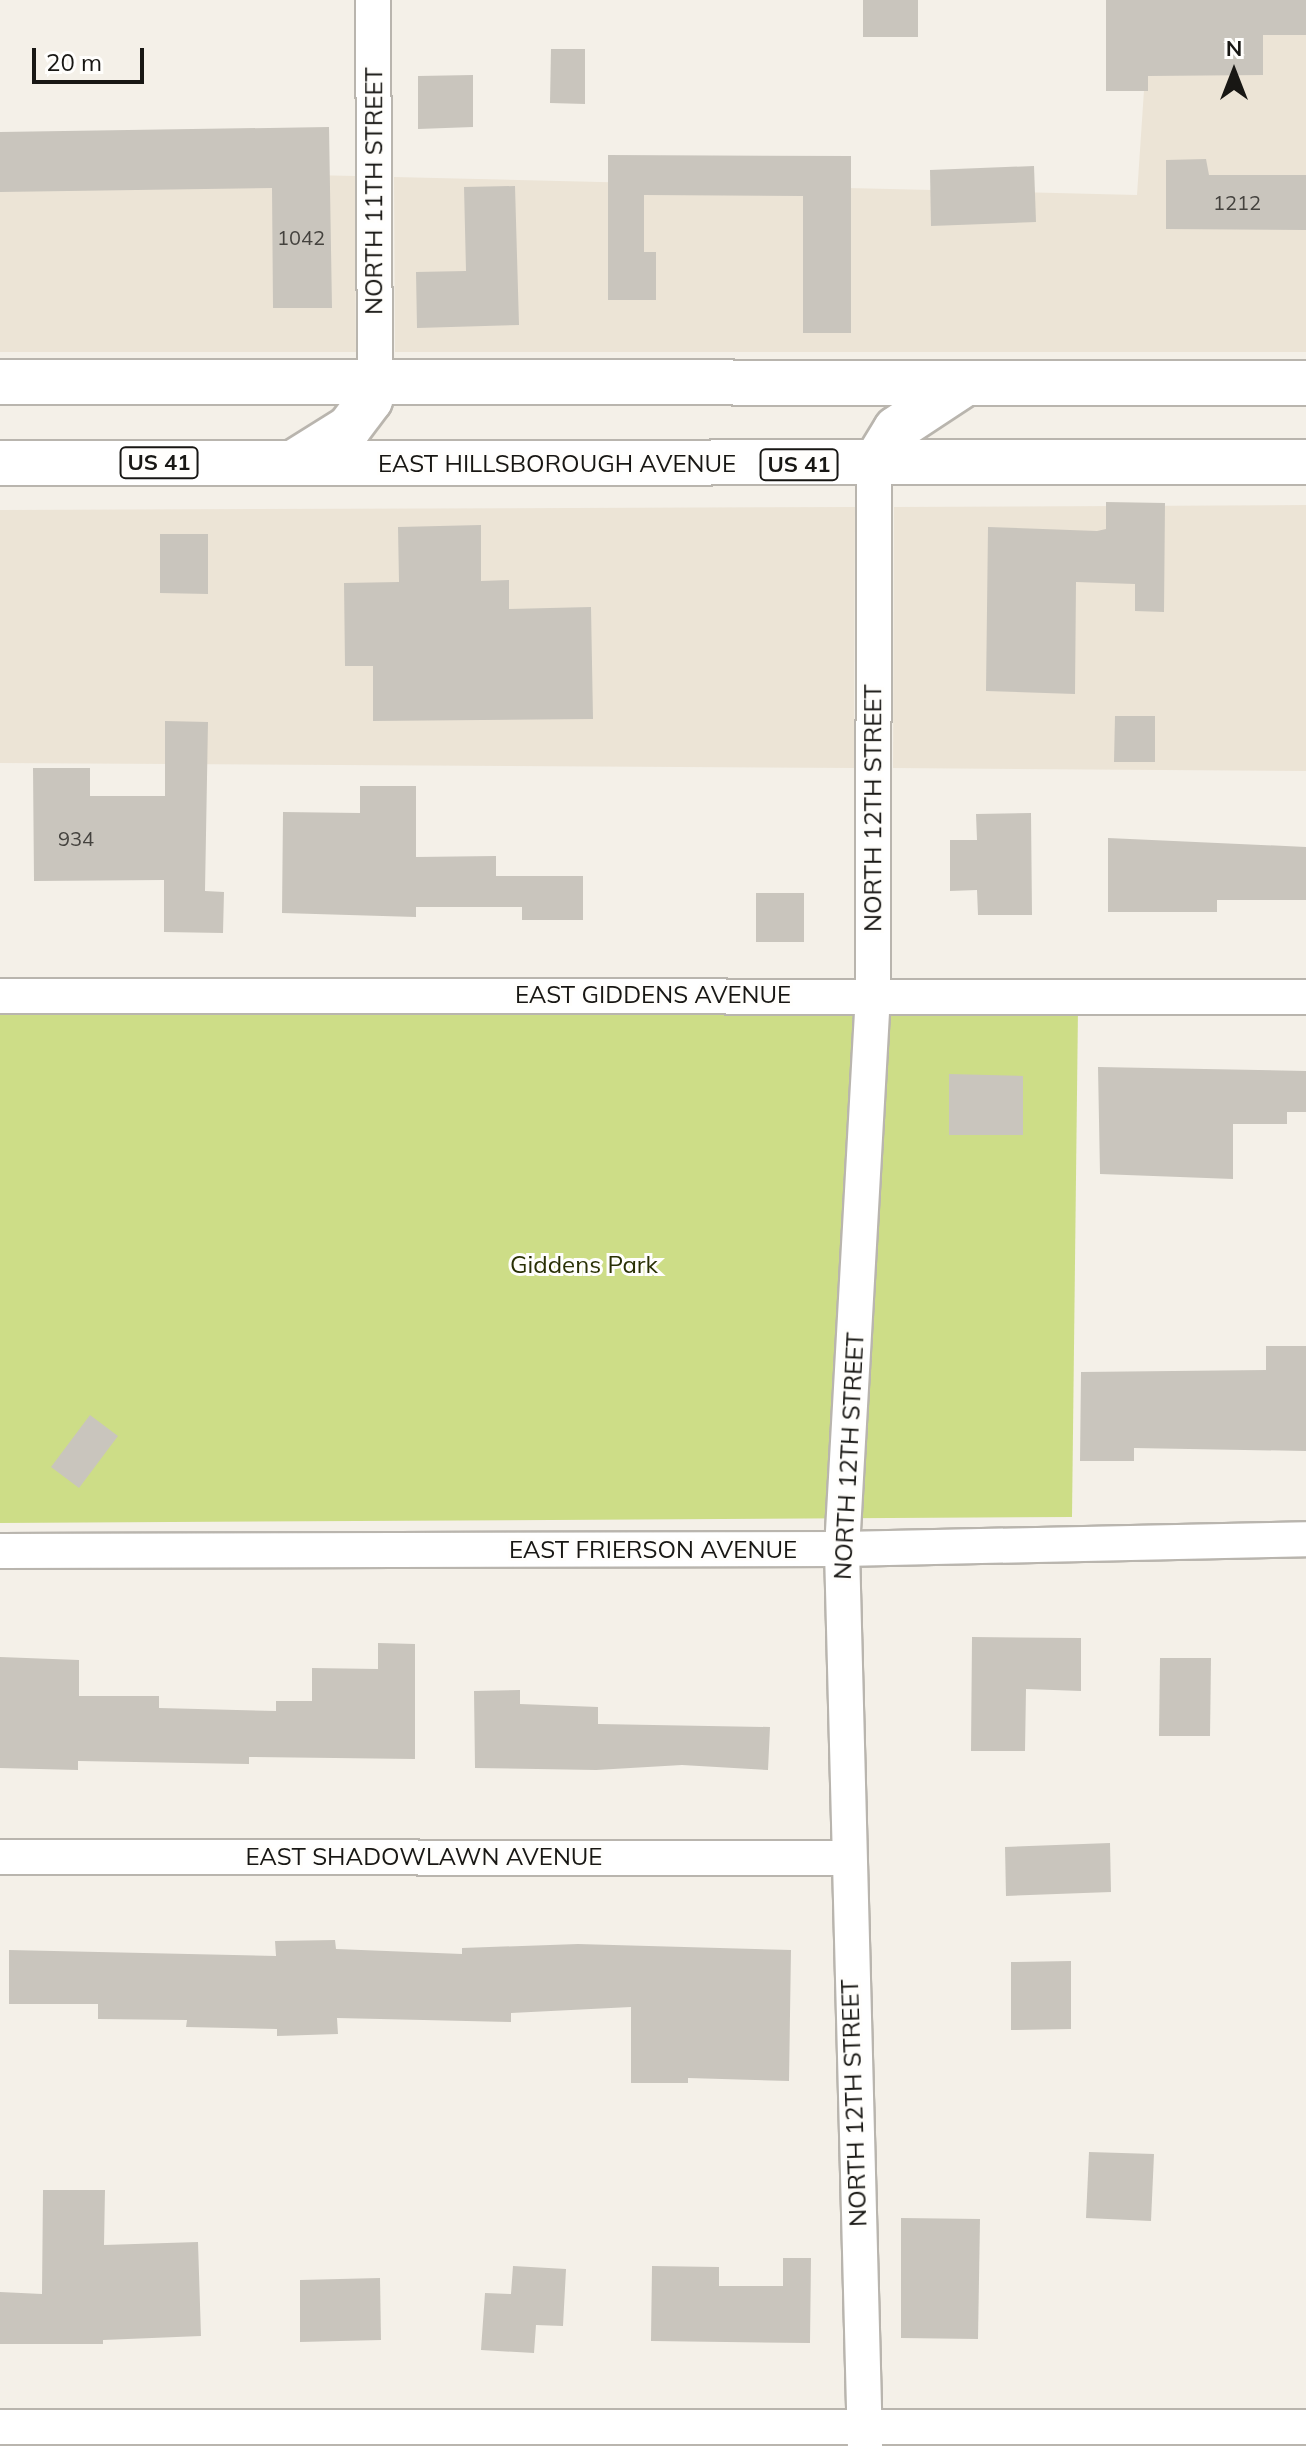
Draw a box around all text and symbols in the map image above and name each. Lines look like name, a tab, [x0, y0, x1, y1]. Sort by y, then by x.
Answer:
scale bar	[36, 32, 148, 82]
north arrow	[1194, 32, 1274, 112]
text: N	[1226, 34, 1242, 62]
text: 20 m	[46, 47, 102, 77]
street label: NORTH 11TH STREET	[360, 67, 388, 315]
house number: 1212	[1213, 190, 1261, 214]
house number: 1042	[277, 225, 325, 249]
road number: US 41	[119, 445, 199, 481]
road number: US 41	[759, 447, 839, 483]
street label: EAST HILLSBOROUGH AVENUE	[378, 450, 736, 478]
street label: NORTH 12TH STREET	[859, 684, 887, 932]
house number: 934	[58, 826, 94, 850]
street label: EAST GIDDENS AVENUE	[515, 981, 791, 1009]
park label: Giddens Park	[510, 1251, 658, 1279]
street label: NORTH 12TH STREET	[828, 1332, 870, 1580]
street label: EAST FRIERSON AVENUE	[509, 1536, 797, 1564]
street label: EAST SHADOWLAWN AVENUE	[246, 1843, 602, 1871]
street label: NORTH 12TH STREET	[835, 1979, 873, 2227]

